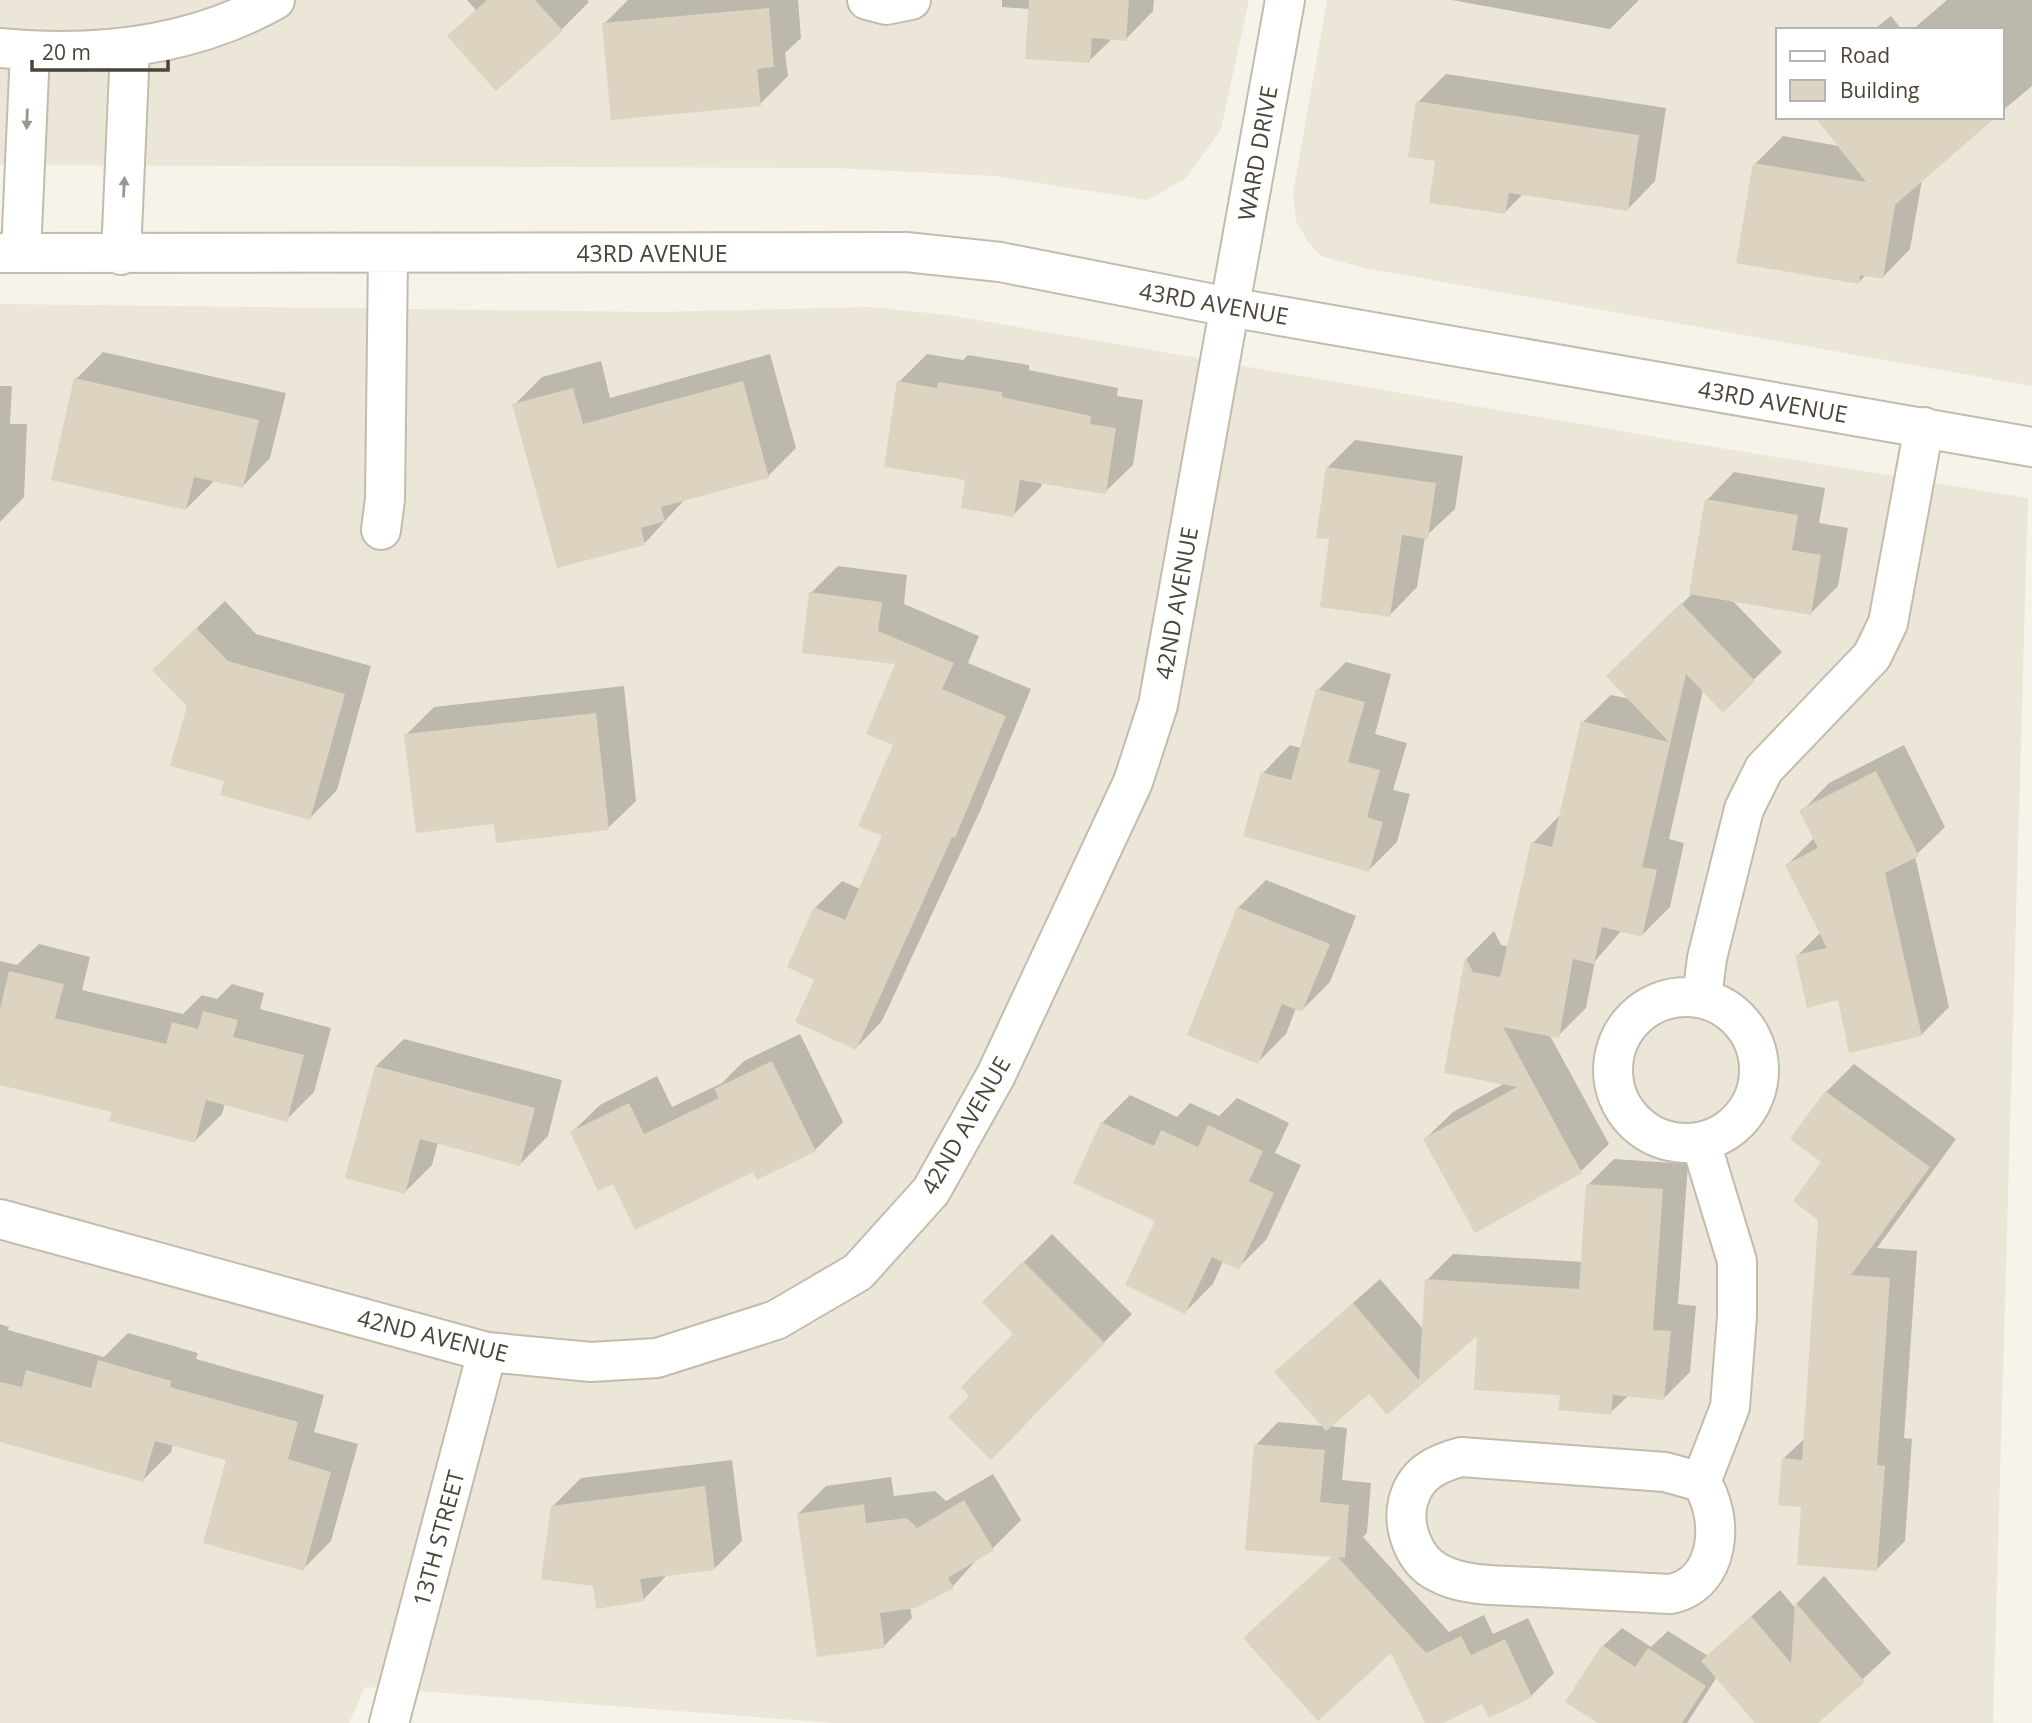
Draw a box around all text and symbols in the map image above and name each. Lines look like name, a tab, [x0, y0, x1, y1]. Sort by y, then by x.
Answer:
scale bar	[32, 28, 168, 72]
legend	[1776, 28, 2004, 119]
text: 20 m	[42, 38, 91, 66]
text: Road	[1840, 41, 1890, 69]
text: Building	[1840, 76, 1919, 104]
street label: WARD DRIVE	[1229, 83, 1285, 223]
one-way arrow	[21, 108, 32, 130]
one-way arrow	[118, 176, 129, 198]
street label: 43RD AVENUE	[576, 237, 728, 269]
street label: 43RD AVENUE	[1137, 274, 1291, 332]
street label: 43RD AVENUE	[1696, 372, 1850, 430]
street label: 42ND AVENUE	[1147, 524, 1205, 682]
street label: 42ND AVENUE	[913, 1050, 1017, 1200]
street label: 42ND AVENUE	[354, 1301, 512, 1369]
street label: 13TH STREET	[404, 1466, 472, 1610]

